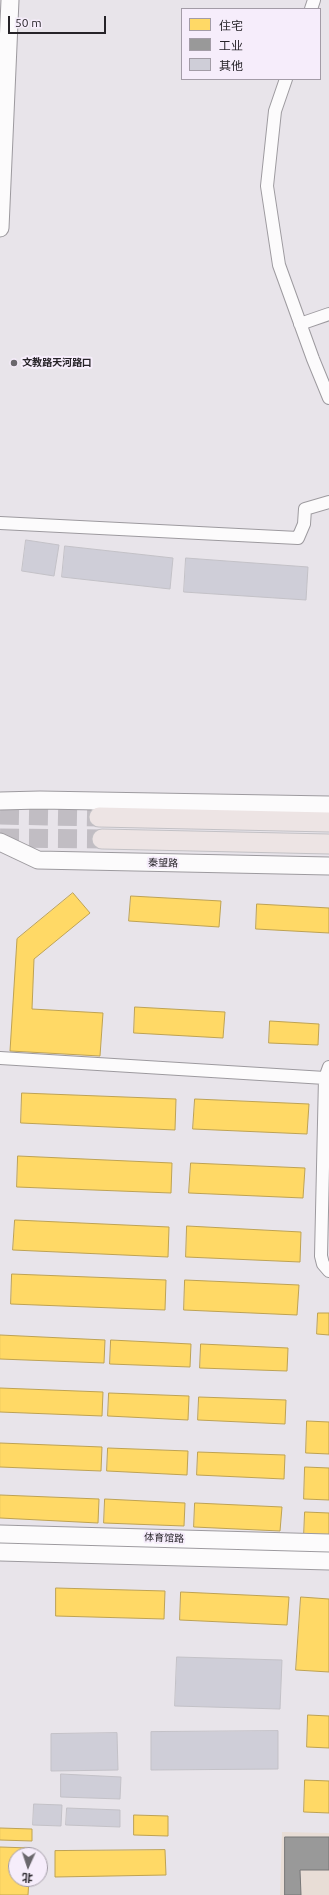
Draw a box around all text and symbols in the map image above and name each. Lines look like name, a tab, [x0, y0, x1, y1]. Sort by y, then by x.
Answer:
scale bar	[10, 8, 108, 34]
legend	[181, 8, 321, 80]
text: 50 m	[15, 16, 42, 29]
text: 住宅	[219, 19, 243, 32]
text: 工业	[219, 39, 243, 52]
text: 其他	[219, 59, 243, 72]
place label: 文教路天河路口	[22, 357, 92, 369]
marker: 文教路天河路口	[9, 358, 19, 368]
street label: 秦望路	[148, 857, 178, 869]
street label: 体育馆路	[144, 1531, 184, 1545]
north arrow	[8, 1847, 48, 1887]
text: 北	[22, 1872, 33, 1884]

